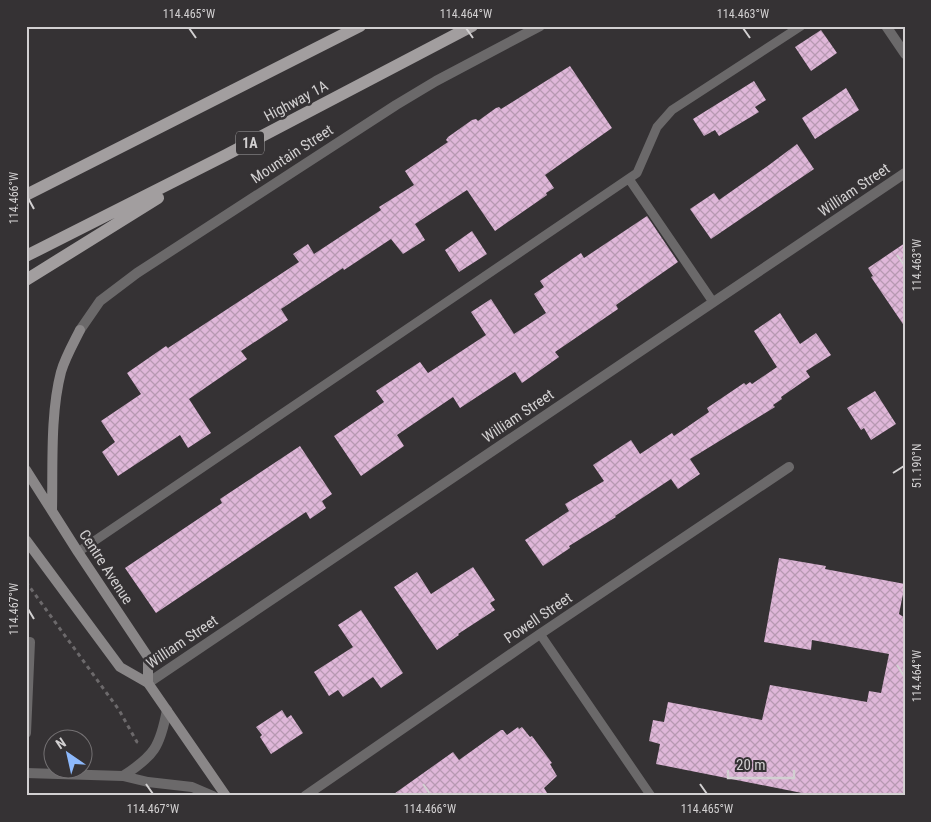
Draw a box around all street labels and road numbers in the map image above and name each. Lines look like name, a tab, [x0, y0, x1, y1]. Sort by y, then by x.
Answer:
street label: Highway 1A	[261, 76, 331, 125]
street label: Mountain Street	[248, 121, 336, 187]
road number: 1A	[236, 132, 264, 154]
street label: William Street	[815, 160, 893, 220]
street label: William Street	[479, 386, 557, 446]
street label: Centre Avenue	[75, 526, 137, 608]
street label: Powell Street	[501, 589, 575, 647]
street label: William Street	[143, 612, 221, 672]

